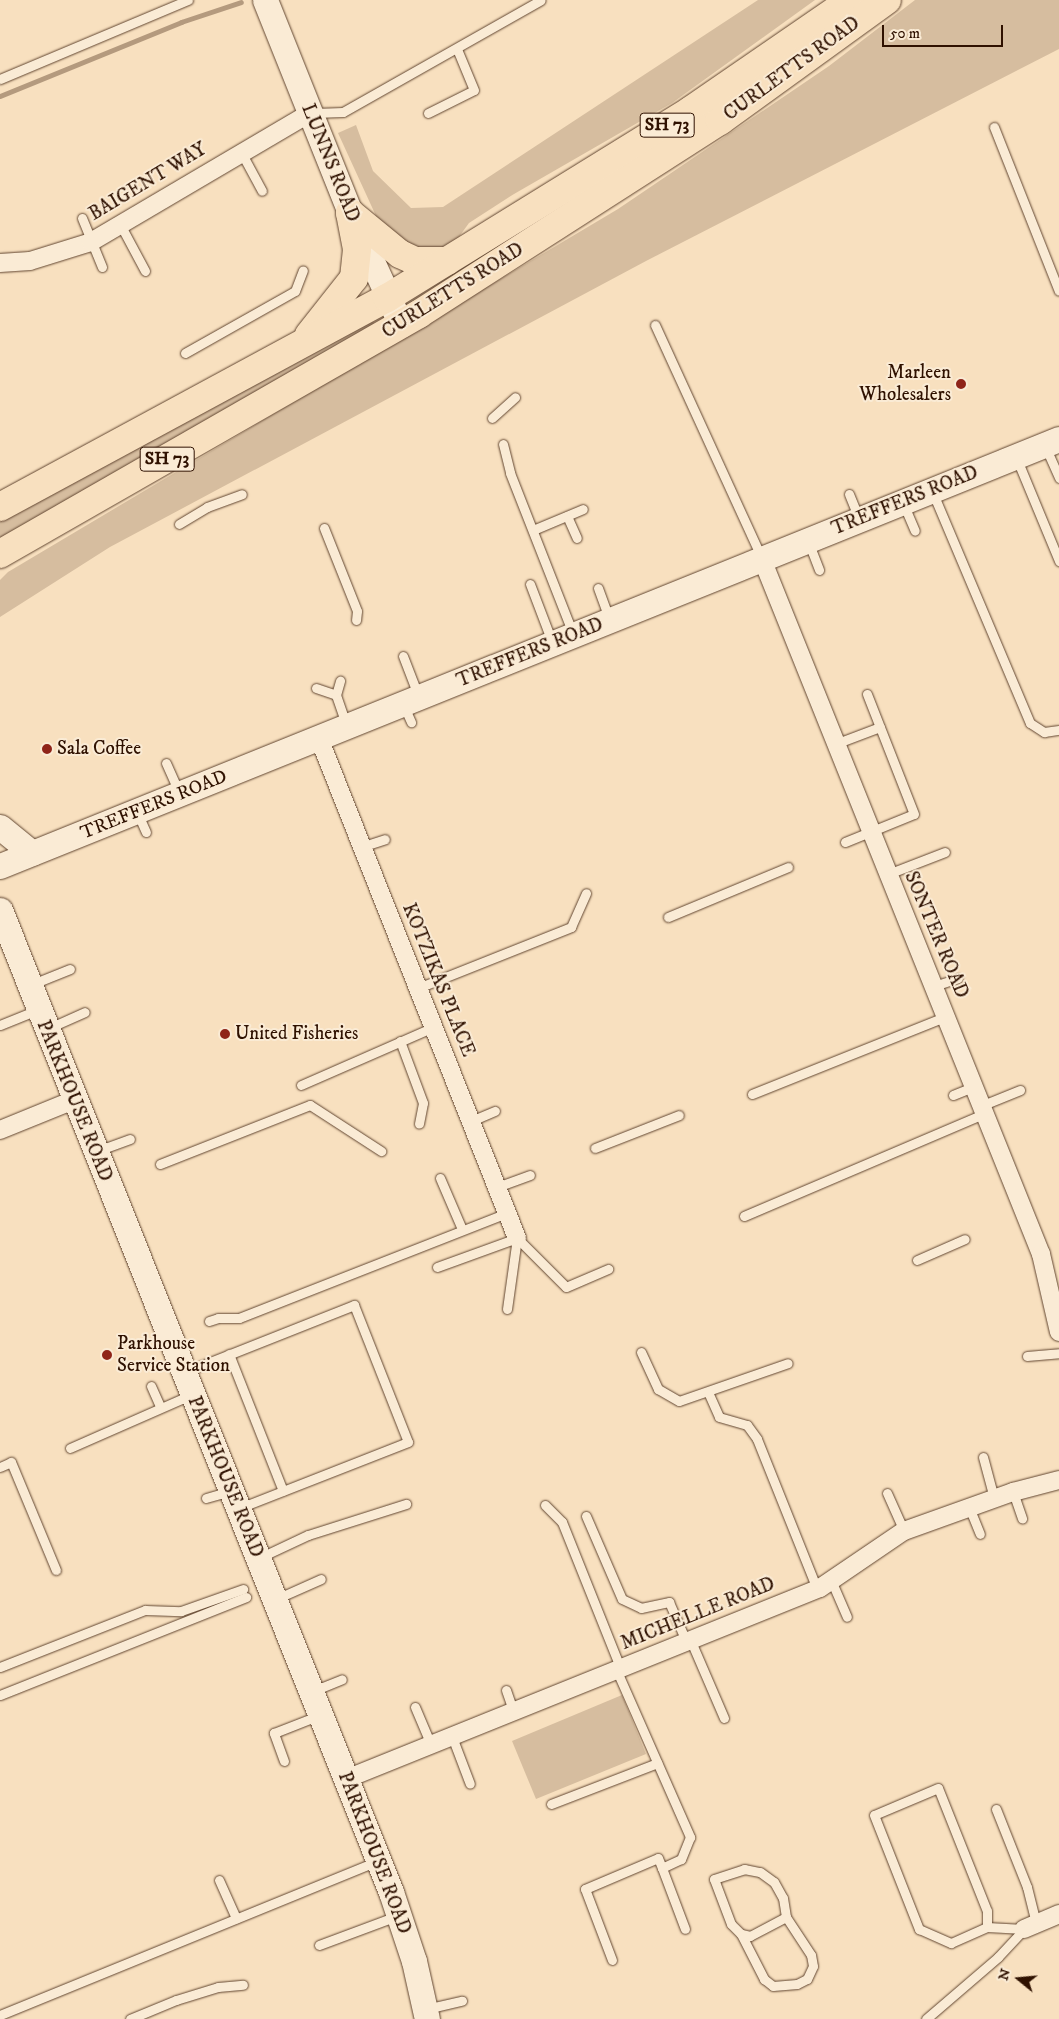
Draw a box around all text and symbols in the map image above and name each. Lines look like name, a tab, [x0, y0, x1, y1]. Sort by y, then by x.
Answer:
street label: CURLETTS ROAD	[720, 12, 864, 126]
scale bar	[884, 15, 1005, 47]
text: 50 m	[890, 24, 920, 43]
street label: LUNNS ROAD	[296, 101, 364, 225]
road number: SH 73	[640, 110, 694, 140]
street label: BAIGENT WAY	[85, 138, 211, 226]
street label: CURLETTS ROAD	[378, 238, 528, 344]
place label: Marleen Wholesalers	[859, 362, 951, 406]
marker: Marleen Wholesalers	[955, 378, 967, 390]
road number: SH 73	[140, 444, 194, 474]
street label: TREFFERS ROAD	[828, 461, 982, 541]
street label: TREFFERS ROAD	[453, 613, 607, 693]
place label: Sala Coffee	[57, 738, 141, 760]
marker: Sala Coffee	[41, 743, 53, 755]
street label: TREFFERS ROAD	[77, 765, 231, 845]
street label: SONTER ROAD	[899, 868, 973, 1002]
street label: KOTZIKAS PLACE	[397, 900, 479, 1060]
street label: PARKHOUSE ROAD	[31, 1017, 117, 1185]
place label: United Fisheries	[235, 1023, 358, 1045]
marker: United Fisheries	[219, 1028, 231, 1040]
place label: Parkhouse Service Station	[117, 1333, 230, 1377]
marker: Parkhouse Service Station	[101, 1349, 113, 1361]
street label: PARKHOUSE ROAD	[182, 1393, 268, 1561]
street label: MICHELLE ROAD	[618, 1573, 778, 1655]
street label: PARKHOUSE ROAD	[333, 1769, 415, 1937]
north arrow	[994, 1954, 1044, 2004]
text: N	[994, 1966, 1015, 1983]

